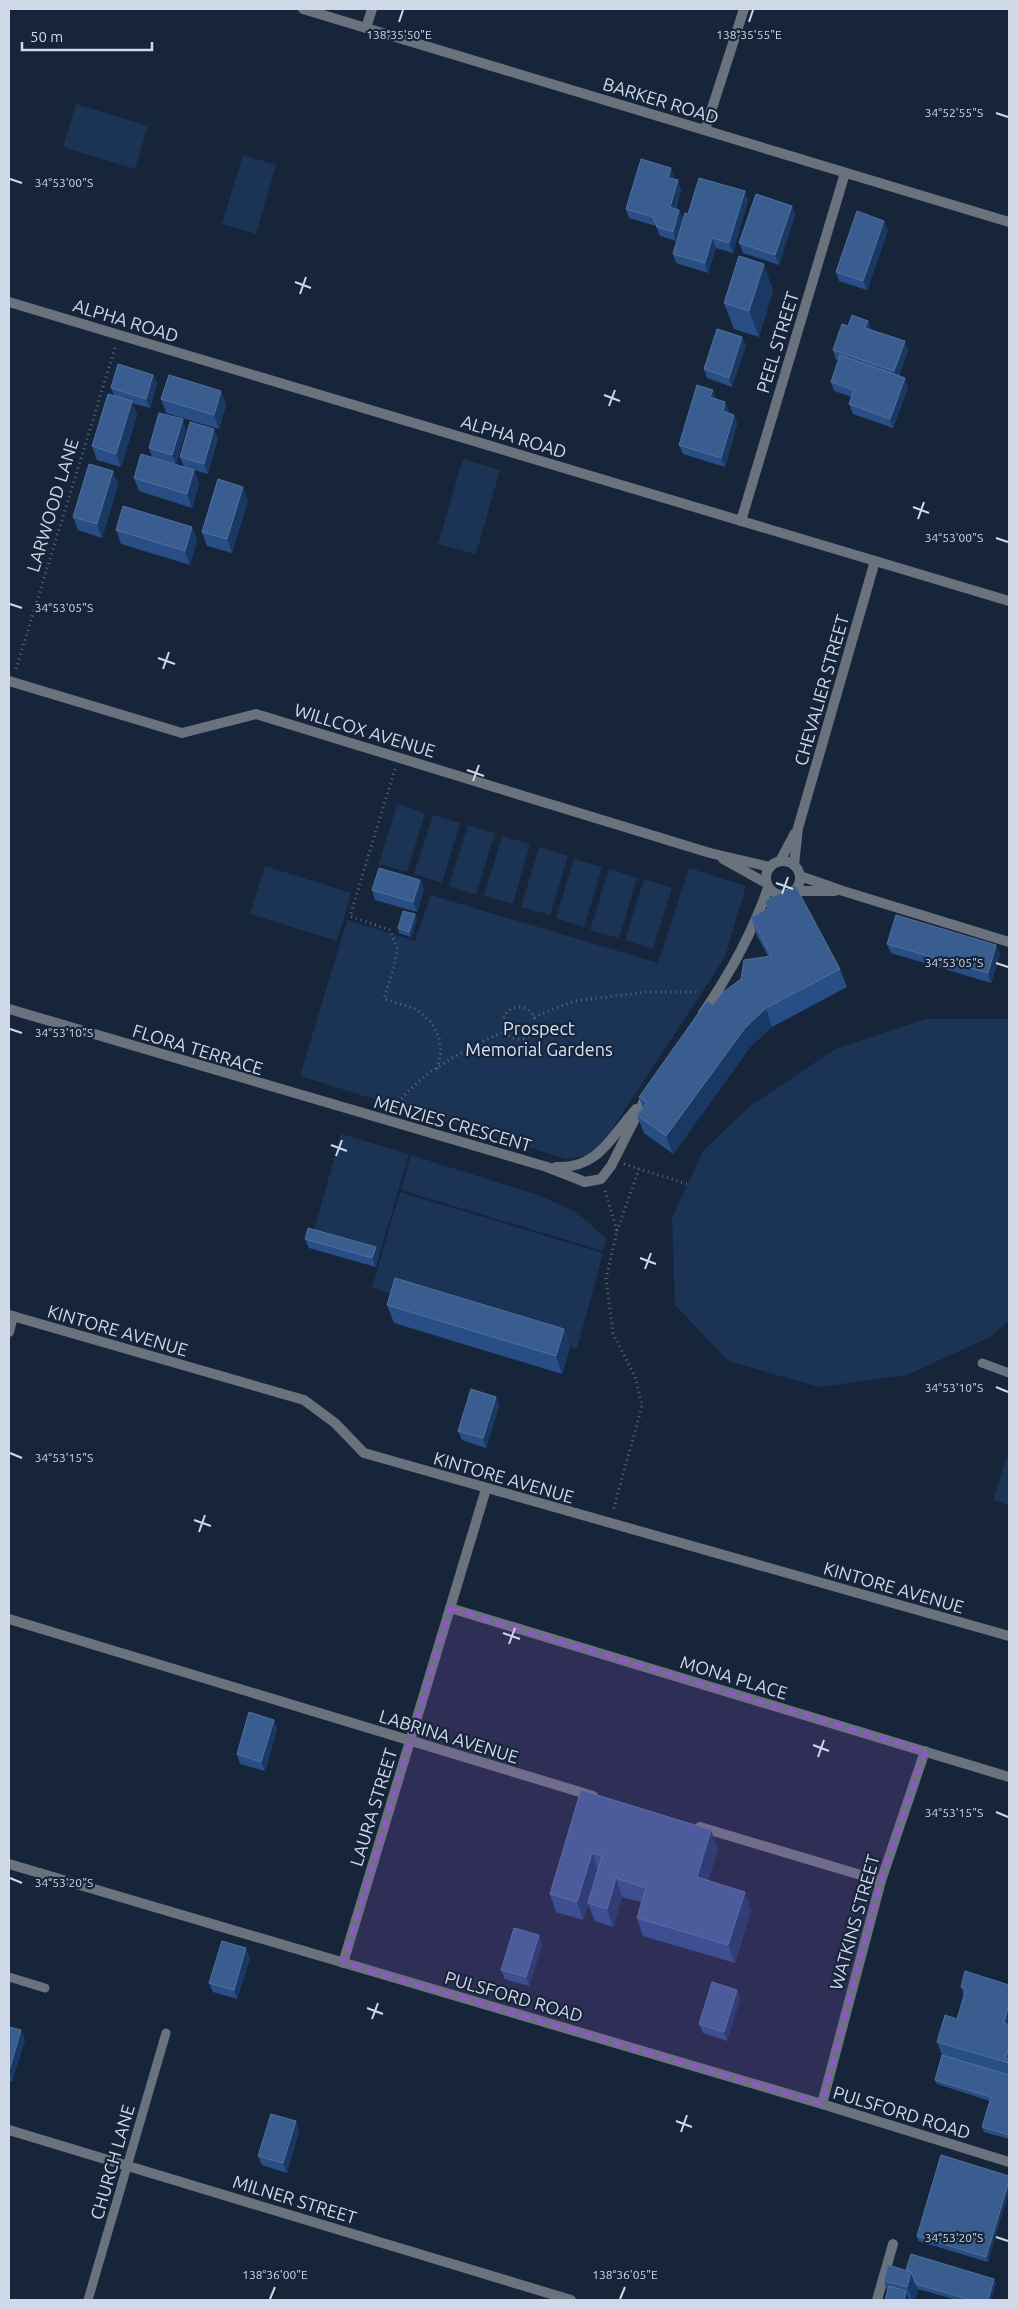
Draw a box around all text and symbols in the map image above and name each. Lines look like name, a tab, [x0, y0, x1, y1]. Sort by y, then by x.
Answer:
scale bar	[22, 20, 152, 52]
text: 50 m	[30, 28, 63, 45]
text: 138°35'50"E	[366, 28, 432, 41]
text: 138°35'55"E	[716, 28, 782, 41]
street label: BARKER ROAD	[601, 73, 721, 127]
text: 34°52'55"S	[925, 106, 983, 119]
text: 34°53'00"S	[35, 176, 93, 189]
street label: PEEL STREET	[752, 289, 802, 395]
street label: ALPHA ROAD	[71, 294, 181, 346]
street label: ALPHA ROAD	[459, 410, 569, 462]
street label: LARWOOD LANE	[22, 436, 82, 574]
text: 34°53'00"S	[925, 531, 983, 544]
text: 34°53'05"S	[35, 601, 93, 614]
street label: CHEVALIER STREET	[790, 612, 852, 768]
street label: WILLCOX AVENUE	[292, 699, 438, 761]
text: 34°53'05"S	[925, 956, 983, 969]
park label: Prospect Memorial Gardens	[465, 1018, 613, 1059]
street label: FLORA TERRACE	[130, 1020, 266, 1078]
text: 34°53'10"S	[35, 1026, 93, 1039]
street label: MENZIES CRESCENT	[372, 1091, 534, 1155]
street label: KINTORE AVENUE	[46, 1300, 190, 1360]
text: 34°53'10"S	[925, 1381, 983, 1394]
street label: KINTORE AVENUE	[432, 1447, 576, 1507]
text: 34°53'15"S	[35, 1451, 93, 1464]
street label: KINTORE AVENUE	[822, 1557, 966, 1617]
street label: MONA PLACE	[678, 1651, 790, 1703]
street label: LABRINA AVENUE	[377, 1705, 521, 1767]
street label: LAURA STREET	[346, 1746, 400, 1868]
text: 34°53'15"S	[925, 1806, 983, 1819]
street label: WATKINS STREET	[825, 1852, 883, 1992]
text: 34°53'20"S	[35, 1876, 93, 1889]
street label: PULSFORD ROAD	[443, 1967, 585, 2025]
street label: PULSFORD ROAD	[831, 2082, 973, 2142]
street label: CHURCH LANE	[86, 2102, 138, 2222]
street label: MILNER STREET	[231, 2171, 359, 2227]
text: 34°53'20"S	[925, 2231, 983, 2244]
text: 138°36'00"E	[242, 2268, 308, 2281]
text: 138°36'05"E	[592, 2268, 658, 2281]

